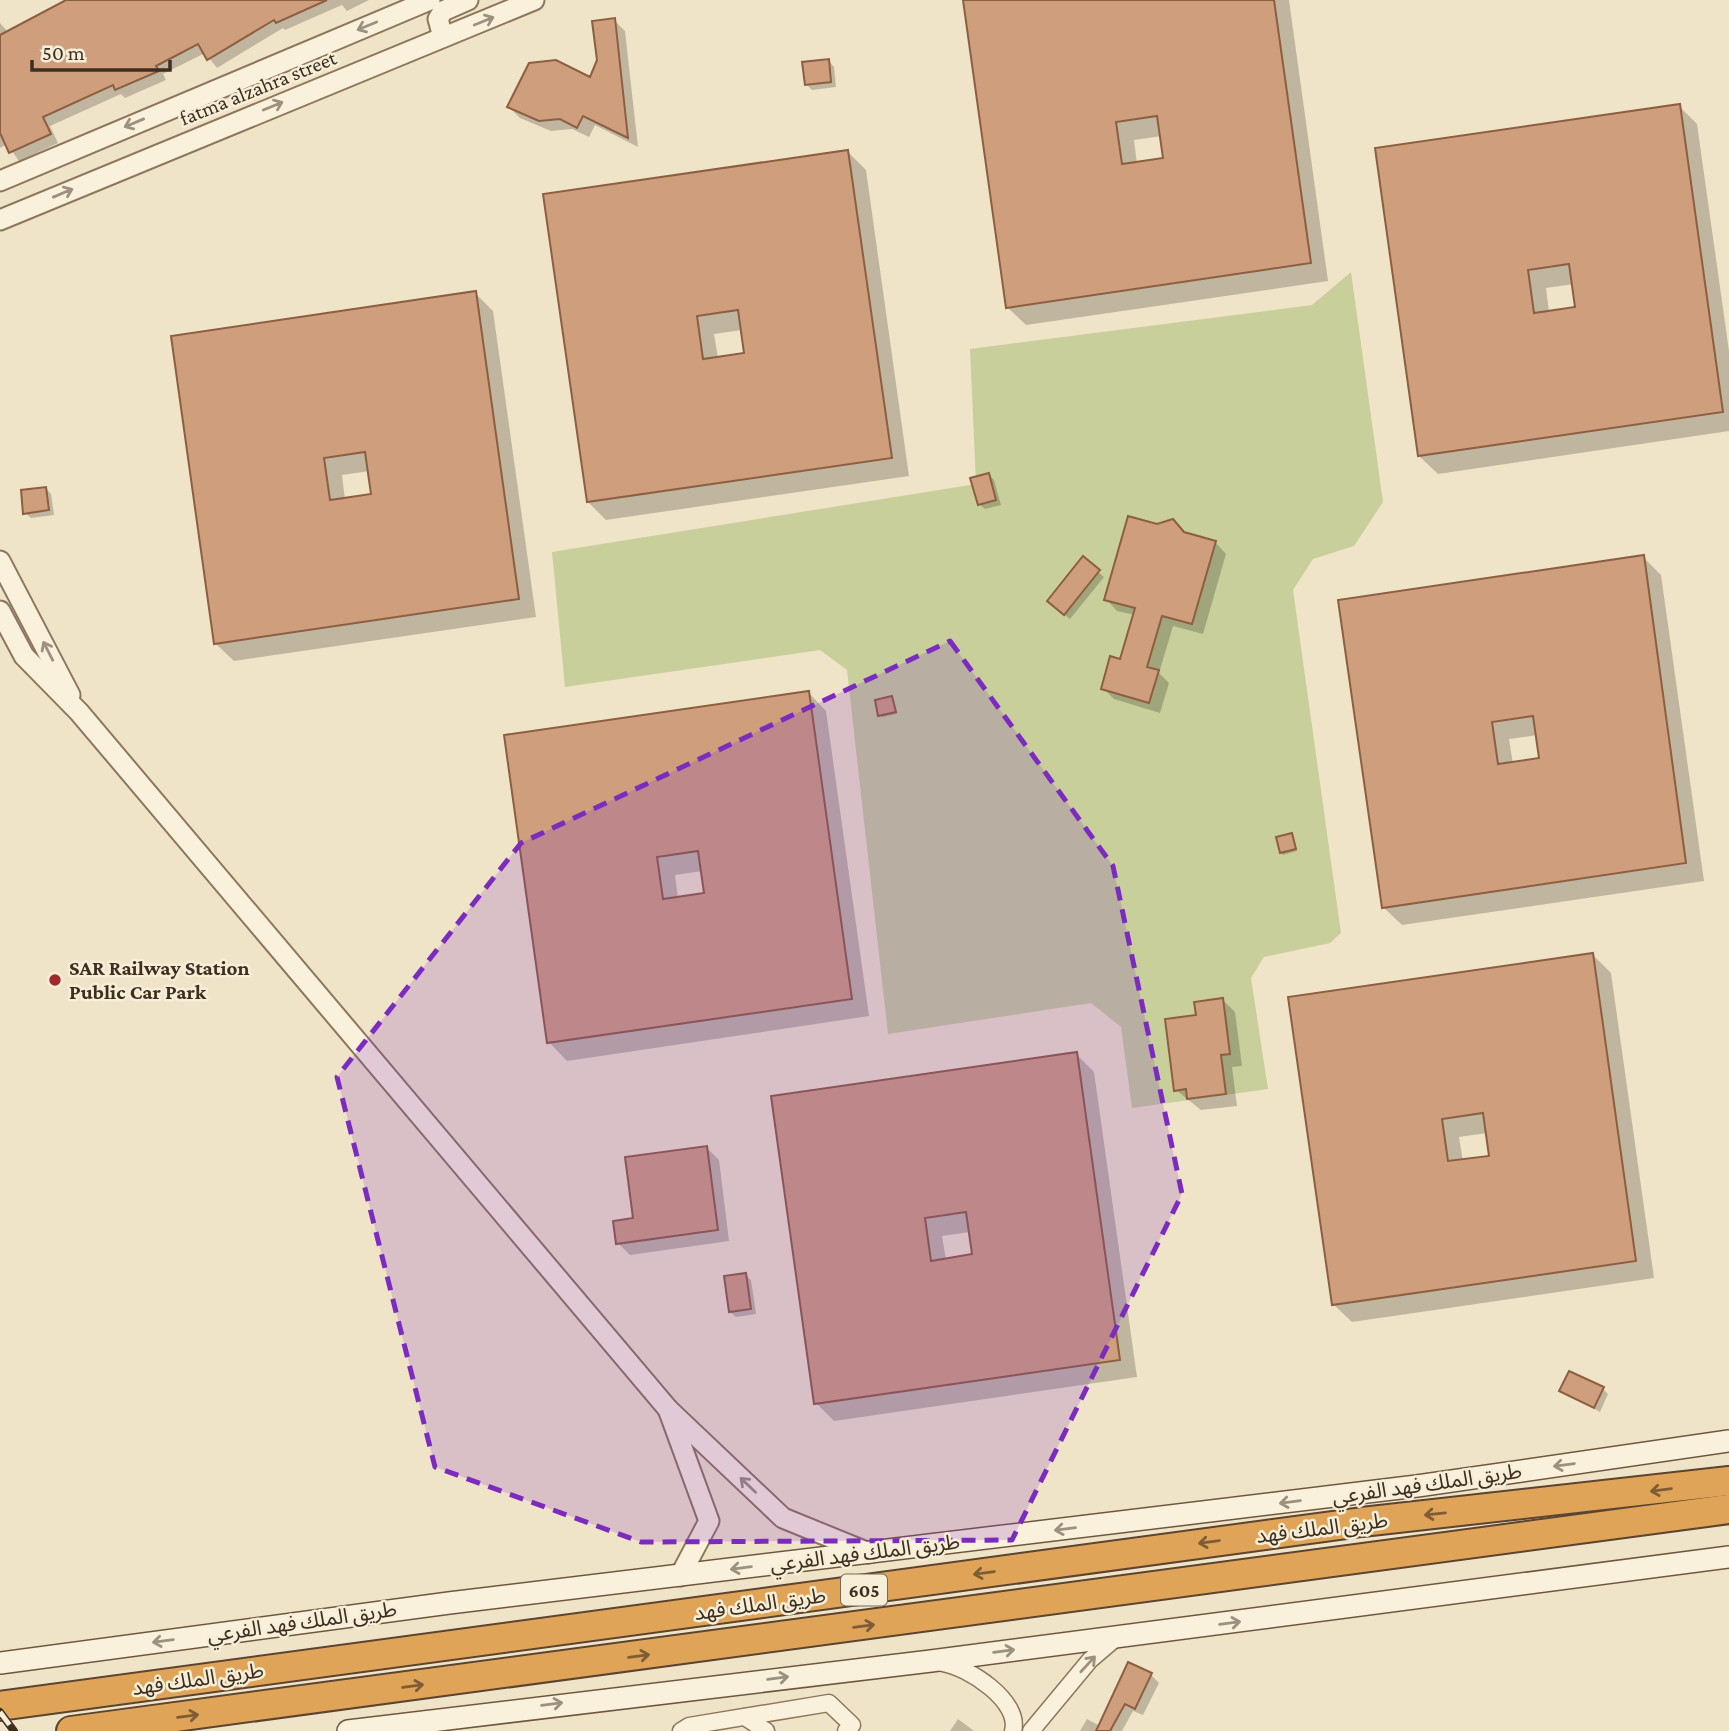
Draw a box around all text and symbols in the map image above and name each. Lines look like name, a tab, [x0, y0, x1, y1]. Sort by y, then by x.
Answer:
one-way arrow	[472, 13, 494, 26]
one-way arrow	[357, 20, 378, 33]
scale bar	[32, 28, 170, 72]
text: 50 m	[42, 41, 85, 65]
street label: fatma alzahra street	[176, 45, 341, 130]
one-way arrow	[262, 99, 283, 112]
one-way arrow	[124, 117, 146, 130]
one-way arrow	[52, 186, 73, 199]
one-way arrow	[40, 641, 54, 662]
place label: SAR Railway Station Public Car Park	[69, 956, 250, 1004]
marker: SAR Railway Station Public Car Park	[47, 972, 63, 988]
street label: طريق الملك فهد الفرعي	[1331, 1459, 1524, 1513]
one-way arrow	[1554, 1459, 1576, 1472]
one-way arrow	[739, 1476, 756, 1493]
one-way arrow	[1651, 1484, 1673, 1497]
one-way arrow	[1280, 1495, 1302, 1508]
street label: طريق الملك فهد	[1255, 1508, 1389, 1549]
one-way arrow	[1424, 1508, 1447, 1521]
one-way arrow	[1054, 1523, 1076, 1536]
street label: طريق الملك فهد الفرعي	[769, 1529, 962, 1580]
one-way arrow	[1199, 1536, 1221, 1549]
one-way arrow	[731, 1562, 753, 1575]
one-way arrow	[973, 1567, 996, 1580]
road number: 605	[841, 1574, 887, 1606]
street label: طريق الملك فهد	[693, 1583, 827, 1626]
street label: طريق الملك فهد الفرعي	[206, 1597, 399, 1651]
one-way arrow	[1218, 1616, 1241, 1629]
one-way arrow	[852, 1619, 875, 1632]
one-way arrow	[152, 1634, 174, 1647]
one-way arrow	[992, 1645, 1015, 1658]
one-way arrow	[627, 1649, 650, 1662]
one-way arrow	[1079, 1655, 1096, 1673]
street label: طريق الملك فهد	[131, 1658, 265, 1701]
one-way arrow	[766, 1672, 789, 1685]
one-way arrow	[401, 1679, 424, 1692]
one-way arrow	[540, 1698, 563, 1711]
one-way arrow	[176, 1709, 199, 1722]

